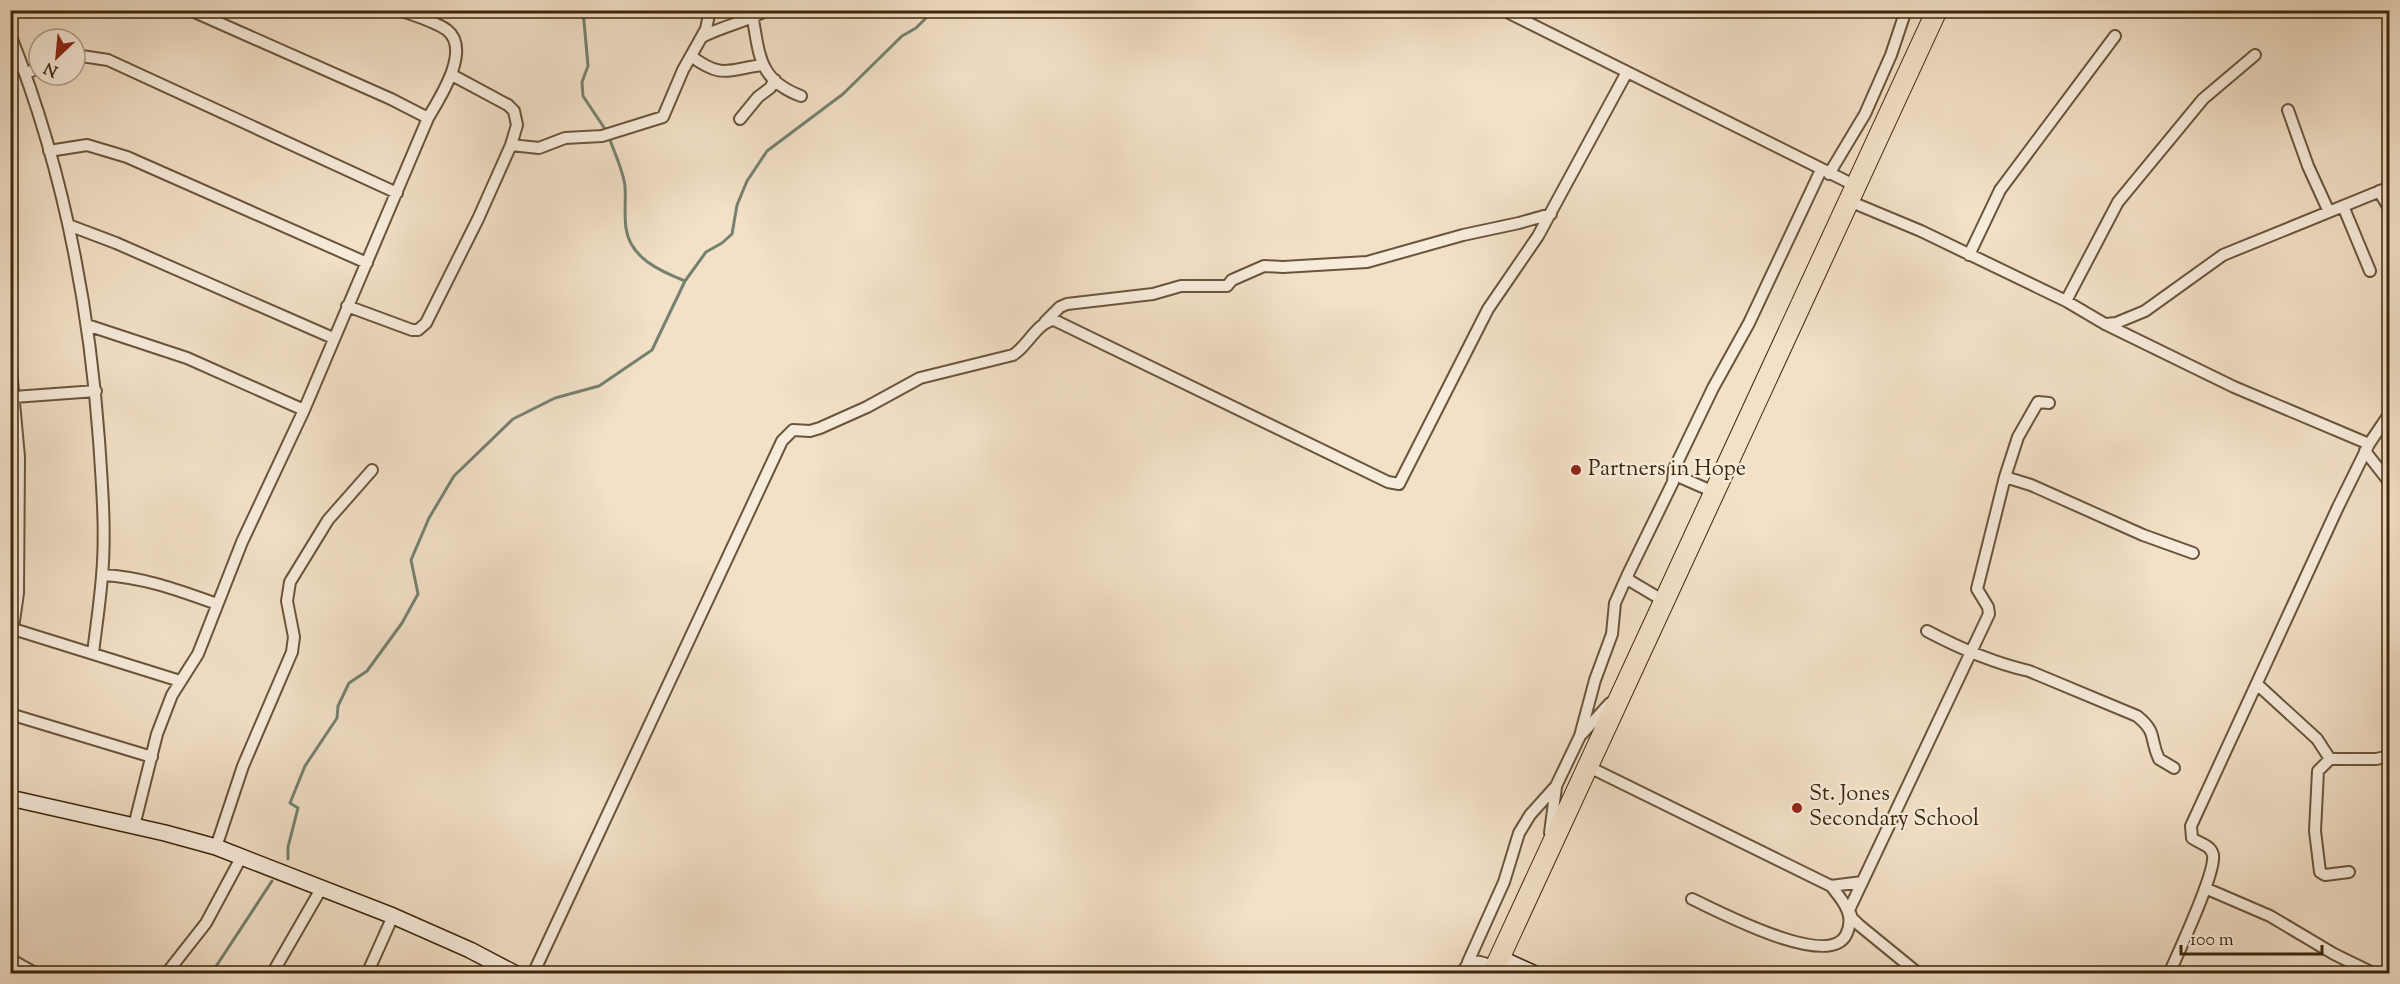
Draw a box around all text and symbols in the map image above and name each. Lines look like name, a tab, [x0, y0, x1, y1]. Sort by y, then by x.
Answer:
north arrow	[27, 27, 87, 87]
text: N	[41, 55, 62, 81]
place label: Partners in Hope	[1588, 454, 1746, 486]
marker: Partners in Hope	[1569, 463, 1583, 477]
place label: St. Jones Secondary School	[1809, 779, 1979, 836]
marker: St. Jones Secondary School	[1790, 801, 1804, 815]
scale bar	[2181, 918, 2322, 956]
text: 100 m	[2190, 928, 2234, 954]

